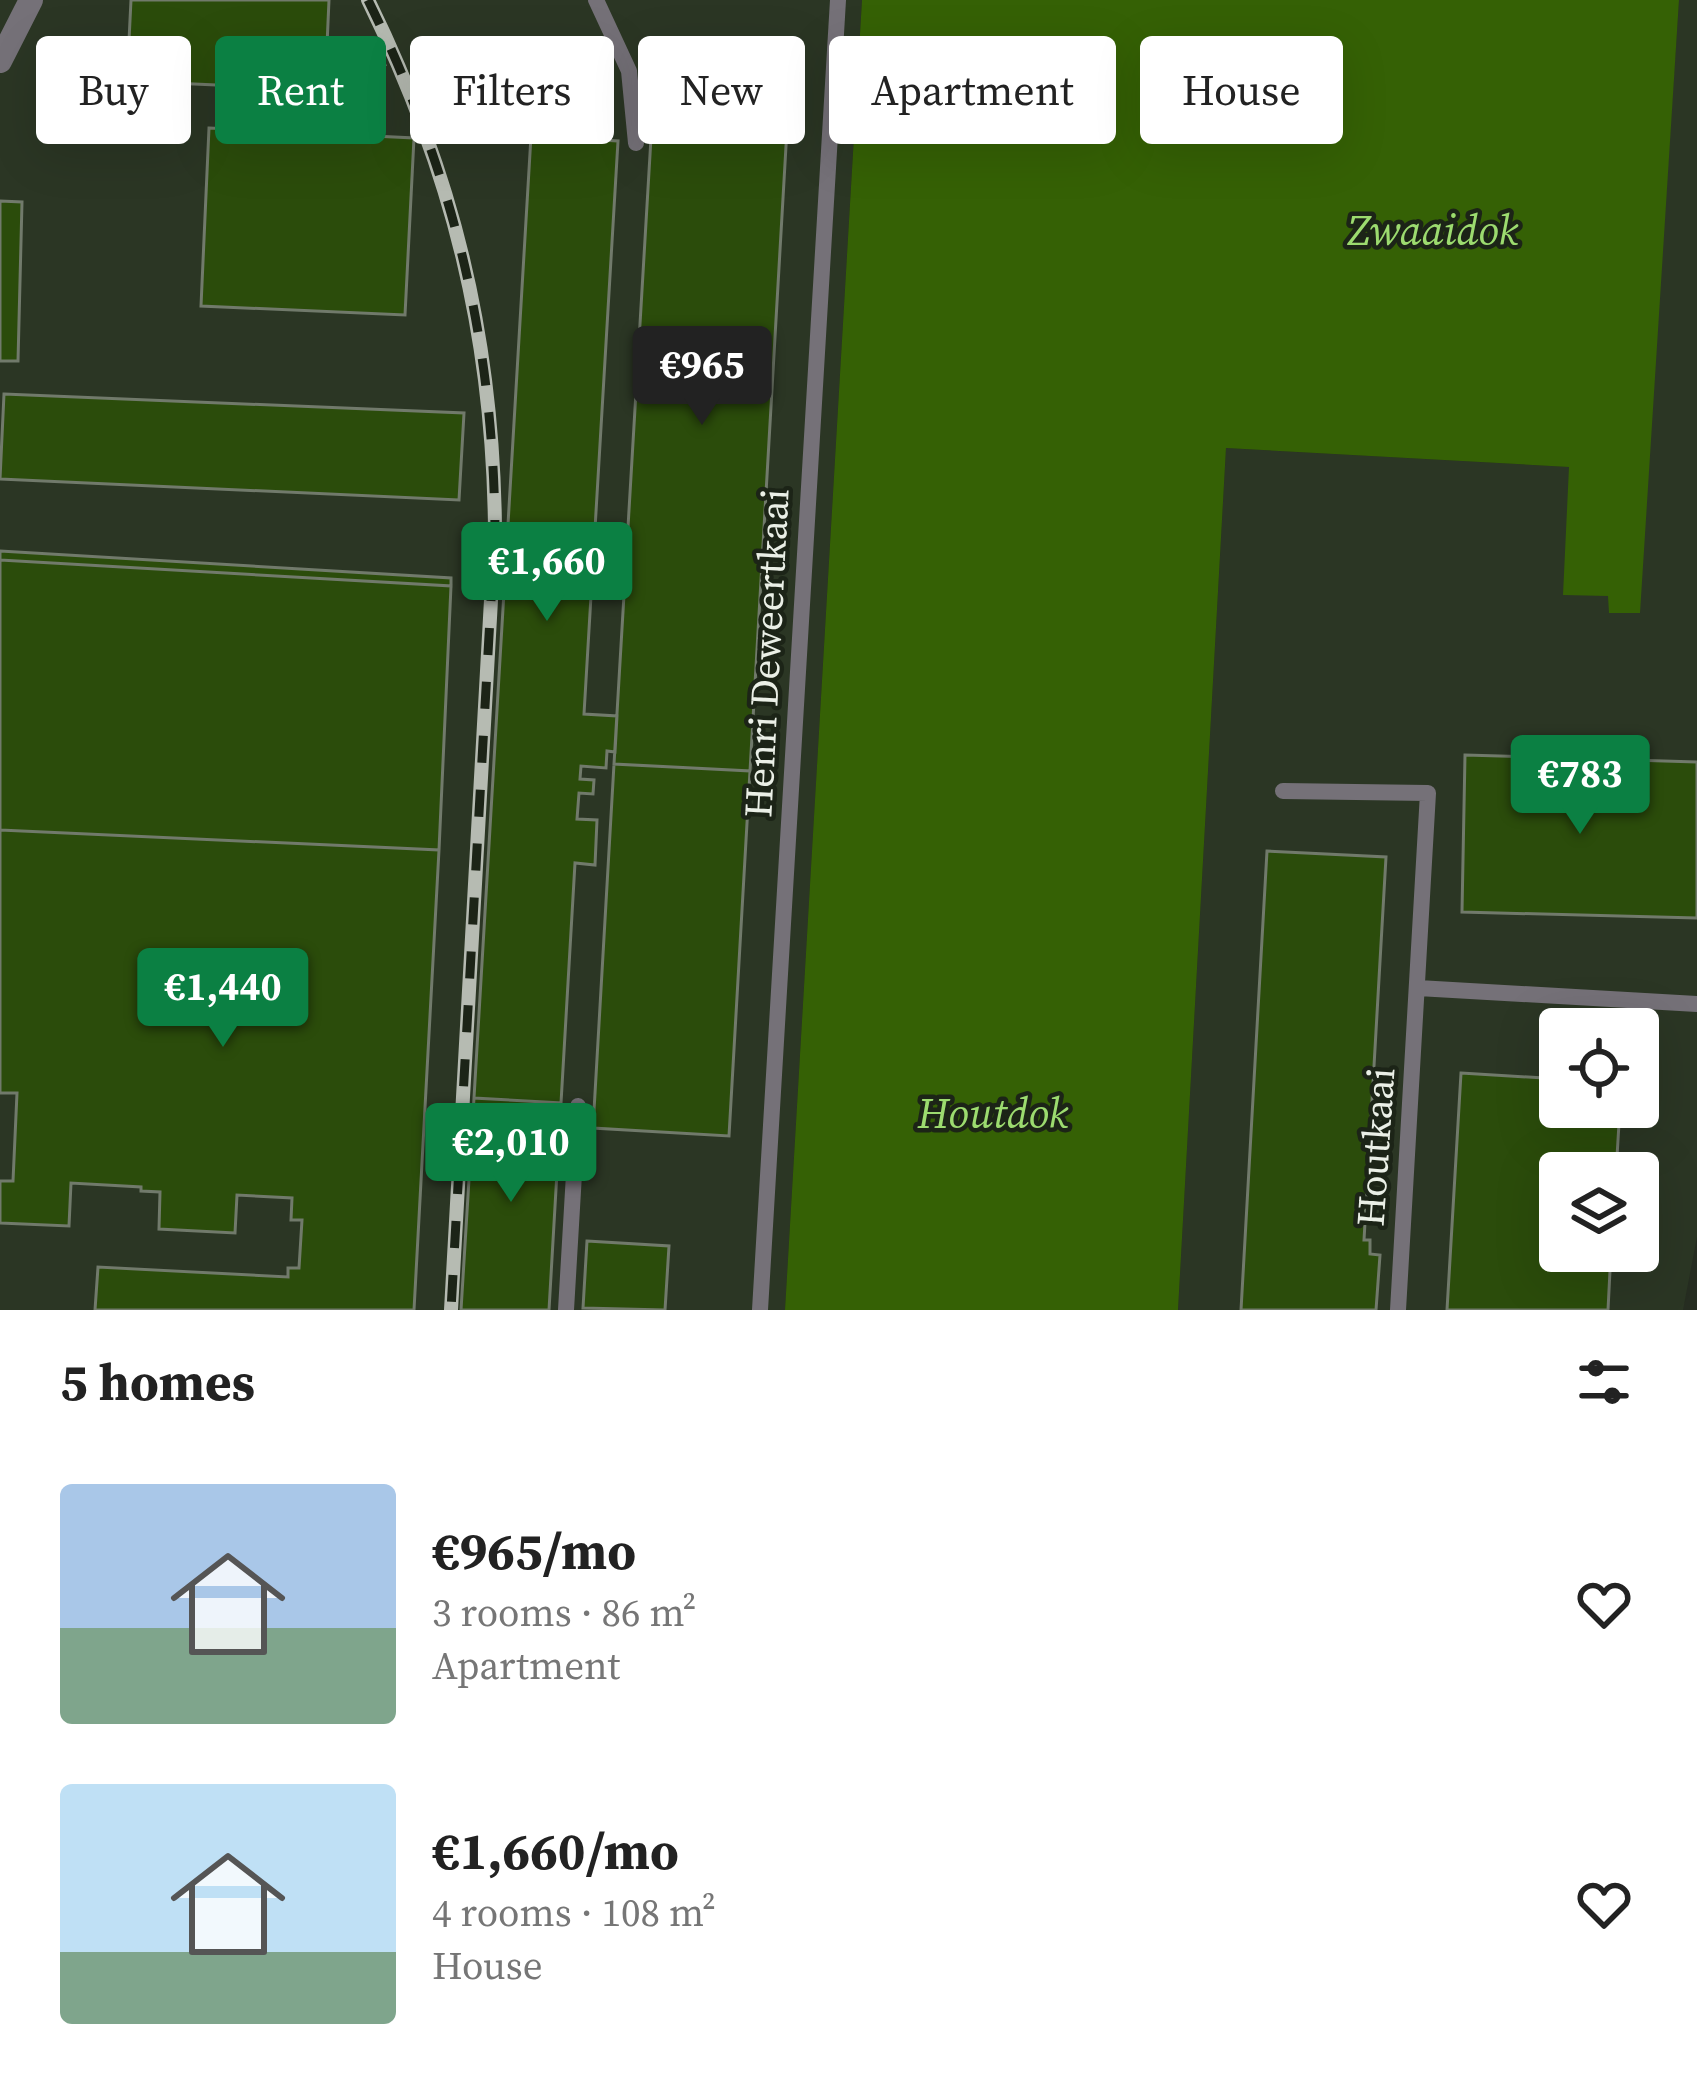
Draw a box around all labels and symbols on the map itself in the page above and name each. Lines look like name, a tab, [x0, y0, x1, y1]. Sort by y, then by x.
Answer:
water label: Zwaaidok	[1347, 201, 1518, 259]
pin: €965	[631, 326, 773, 428]
street label: Henri Deweertkaai	[731, 487, 802, 819]
pin: €1,660	[449, 522, 645, 624]
pin: €783	[1509, 735, 1651, 837]
pin: €1,440	[125, 948, 321, 1050]
street label: Houtkaai	[1344, 1066, 1407, 1228]
water label: Houtdok	[917, 1084, 1069, 1142]
pin: €2,010	[413, 1103, 609, 1205]

